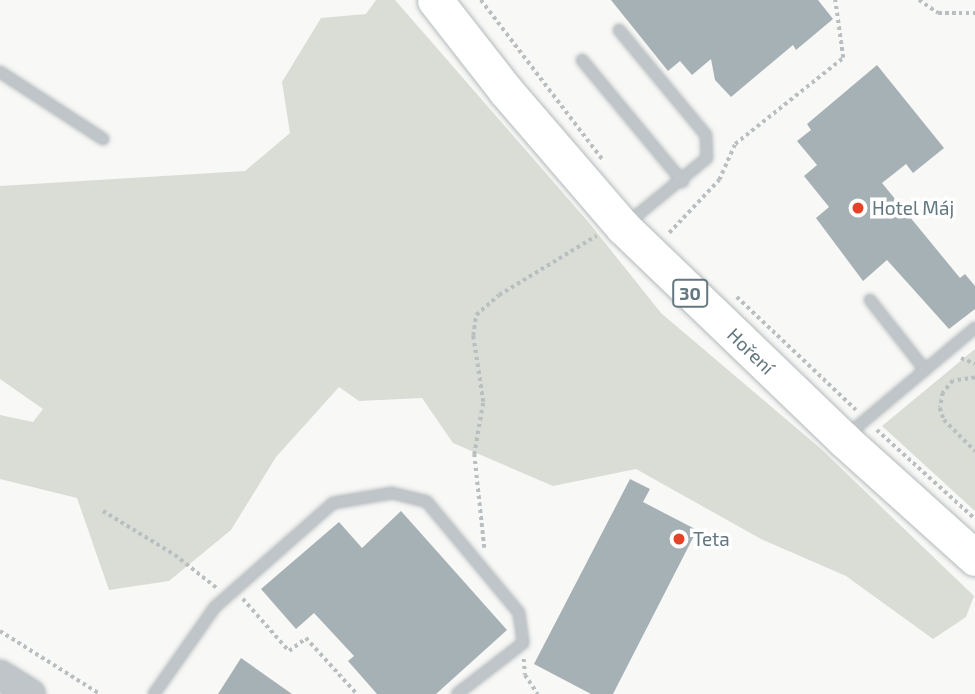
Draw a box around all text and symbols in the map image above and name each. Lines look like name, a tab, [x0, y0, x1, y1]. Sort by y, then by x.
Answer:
place label: Hotel Máj	[872, 197, 955, 219]
marker: Hotel Máj	[850, 200, 866, 216]
road number: 30	[671, 278, 709, 307]
street label: Hoření	[723, 323, 779, 379]
place label: Teta	[693, 528, 730, 550]
marker: Teta	[671, 531, 687, 547]

